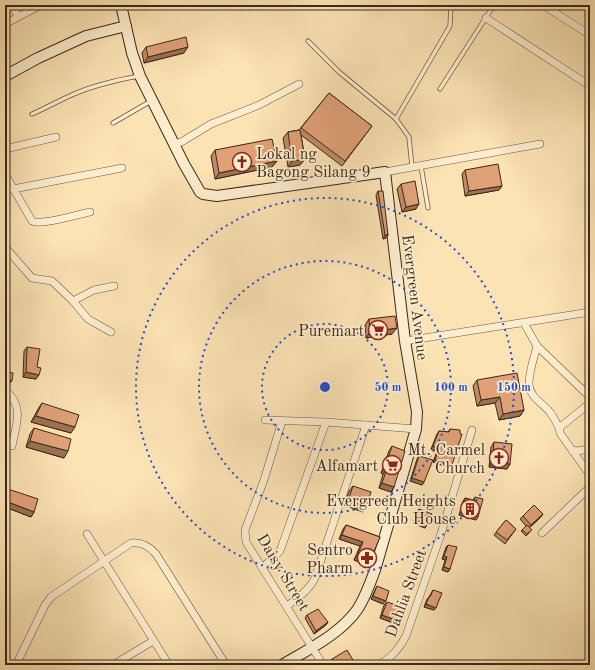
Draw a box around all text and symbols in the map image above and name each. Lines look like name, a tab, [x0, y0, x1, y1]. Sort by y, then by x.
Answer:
place label: Lokal ng Bagong Silang 9	[256, 147, 371, 181]
church icon: Lokal ng Bagong Silang 9	[231, 151, 253, 173]
street label: Evergreen Avenue	[398, 233, 430, 361]
supermarket icon: Puremart	[367, 319, 389, 341]
place label: Puremart	[298, 324, 364, 340]
centre of rings	[318, 380, 332, 394]
text: 50 m	[375, 381, 402, 394]
text: 150 m	[497, 381, 531, 394]
text: 100 m	[434, 382, 468, 394]
place label: Mt. Carmel Church	[407, 443, 485, 477]
church icon: Mt. Carmel Church	[488, 447, 510, 469]
supermarket icon: Alfamart	[381, 454, 403, 476]
place label: Alfamart	[316, 459, 378, 475]
place label: Evergreen Heights Club House	[326, 494, 456, 528]
building icon: Evergreen Heights Club House	[459, 498, 481, 520]
street label: Daisy Street	[253, 532, 312, 615]
place label: Sentro Pharm	[306, 543, 353, 577]
pharmacy icon: Sentro Pharm	[356, 547, 378, 569]
street label: Dahlia Street	[384, 547, 430, 640]

